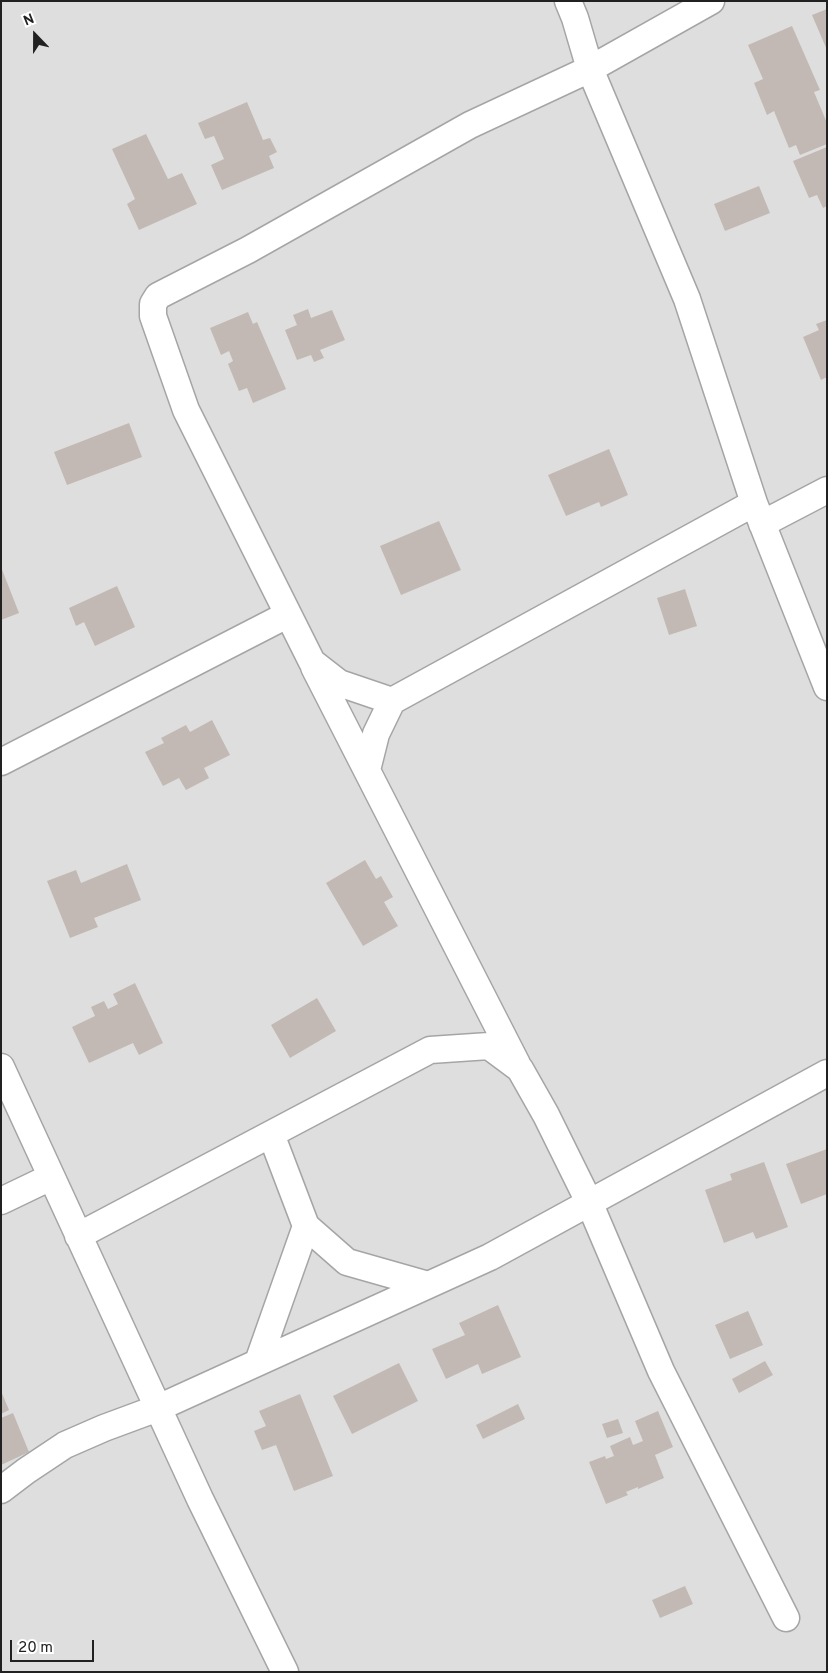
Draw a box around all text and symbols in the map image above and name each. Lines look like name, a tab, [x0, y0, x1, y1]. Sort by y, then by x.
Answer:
north arrow	[10, 10, 60, 60]
text: N	[21, 11, 37, 30]
scale bar	[12, 1630, 96, 1662]
text: 20 m	[18, 1639, 53, 1658]

